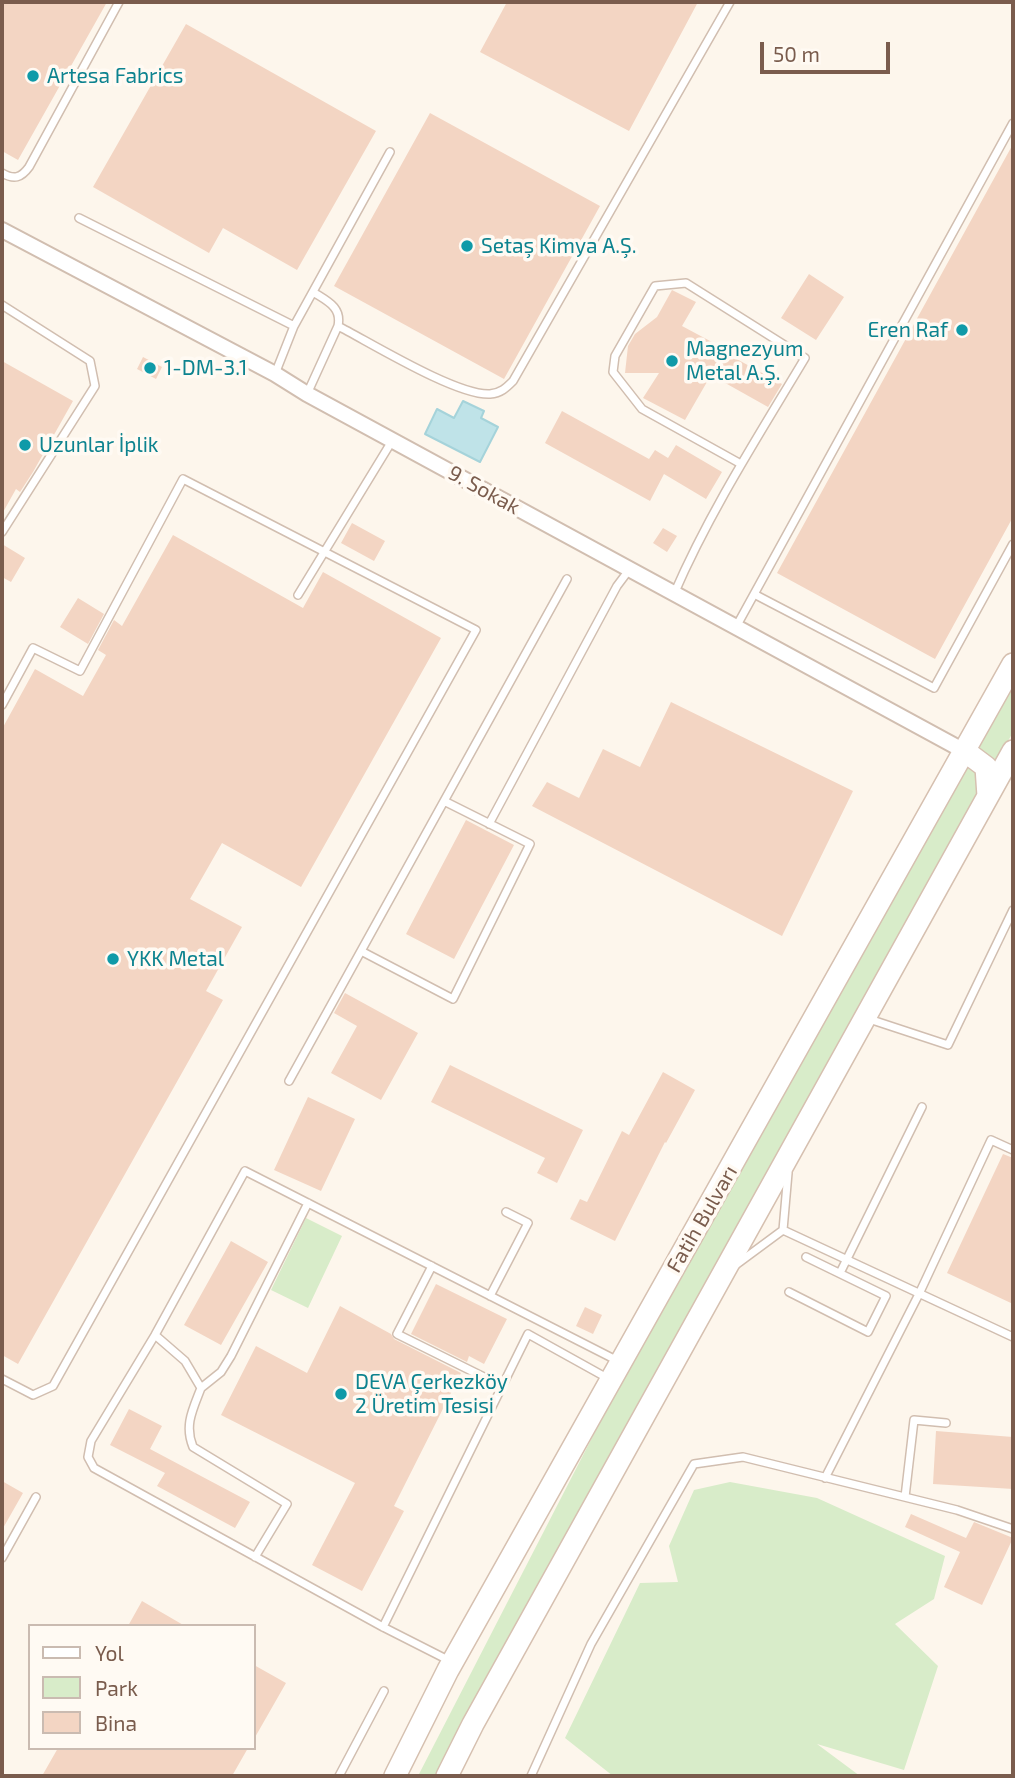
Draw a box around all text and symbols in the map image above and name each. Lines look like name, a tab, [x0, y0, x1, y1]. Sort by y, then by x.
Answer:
scale bar	[763, 28, 892, 72]
text: 50 m	[773, 41, 820, 66]
place label: Artesa Fabrics	[47, 63, 184, 89]
marker: Artesa Fabrics	[25, 68, 41, 84]
place label: Setaş Kimya A.Ş.	[481, 233, 637, 259]
marker: Setaş Kimya A.Ş.	[459, 238, 475, 254]
place label: Eren Raf	[867, 317, 948, 343]
marker: Eren Raf	[954, 322, 970, 338]
place label: Magnezyum Metal A.Ş.	[686, 336, 803, 386]
marker: Magnezyum Metal A.Ş.	[664, 353, 680, 369]
place label: 1-DM-3.1	[164, 355, 247, 381]
marker: 1-DM-3.1	[142, 360, 158, 376]
place label: Uzunlar İplik	[39, 432, 159, 458]
marker: Uzunlar İplik	[17, 437, 33, 453]
street label: 9. Sokak	[444, 460, 524, 520]
place label: YKK Metal	[127, 946, 224, 972]
marker: YKK Metal	[105, 951, 121, 967]
street label: Fatih Bulvarı	[661, 1161, 743, 1277]
place label: DEVA Çerkezköy 2 Üretim Tesisi	[355, 1369, 508, 1419]
marker: DEVA Çerkezköy 2 Üretim Tesisi	[333, 1386, 349, 1402]
legend	[28, 1624, 256, 1750]
text: Yol	[95, 1640, 124, 1665]
text: Park	[95, 1675, 138, 1700]
text: Bina	[95, 1710, 137, 1735]

